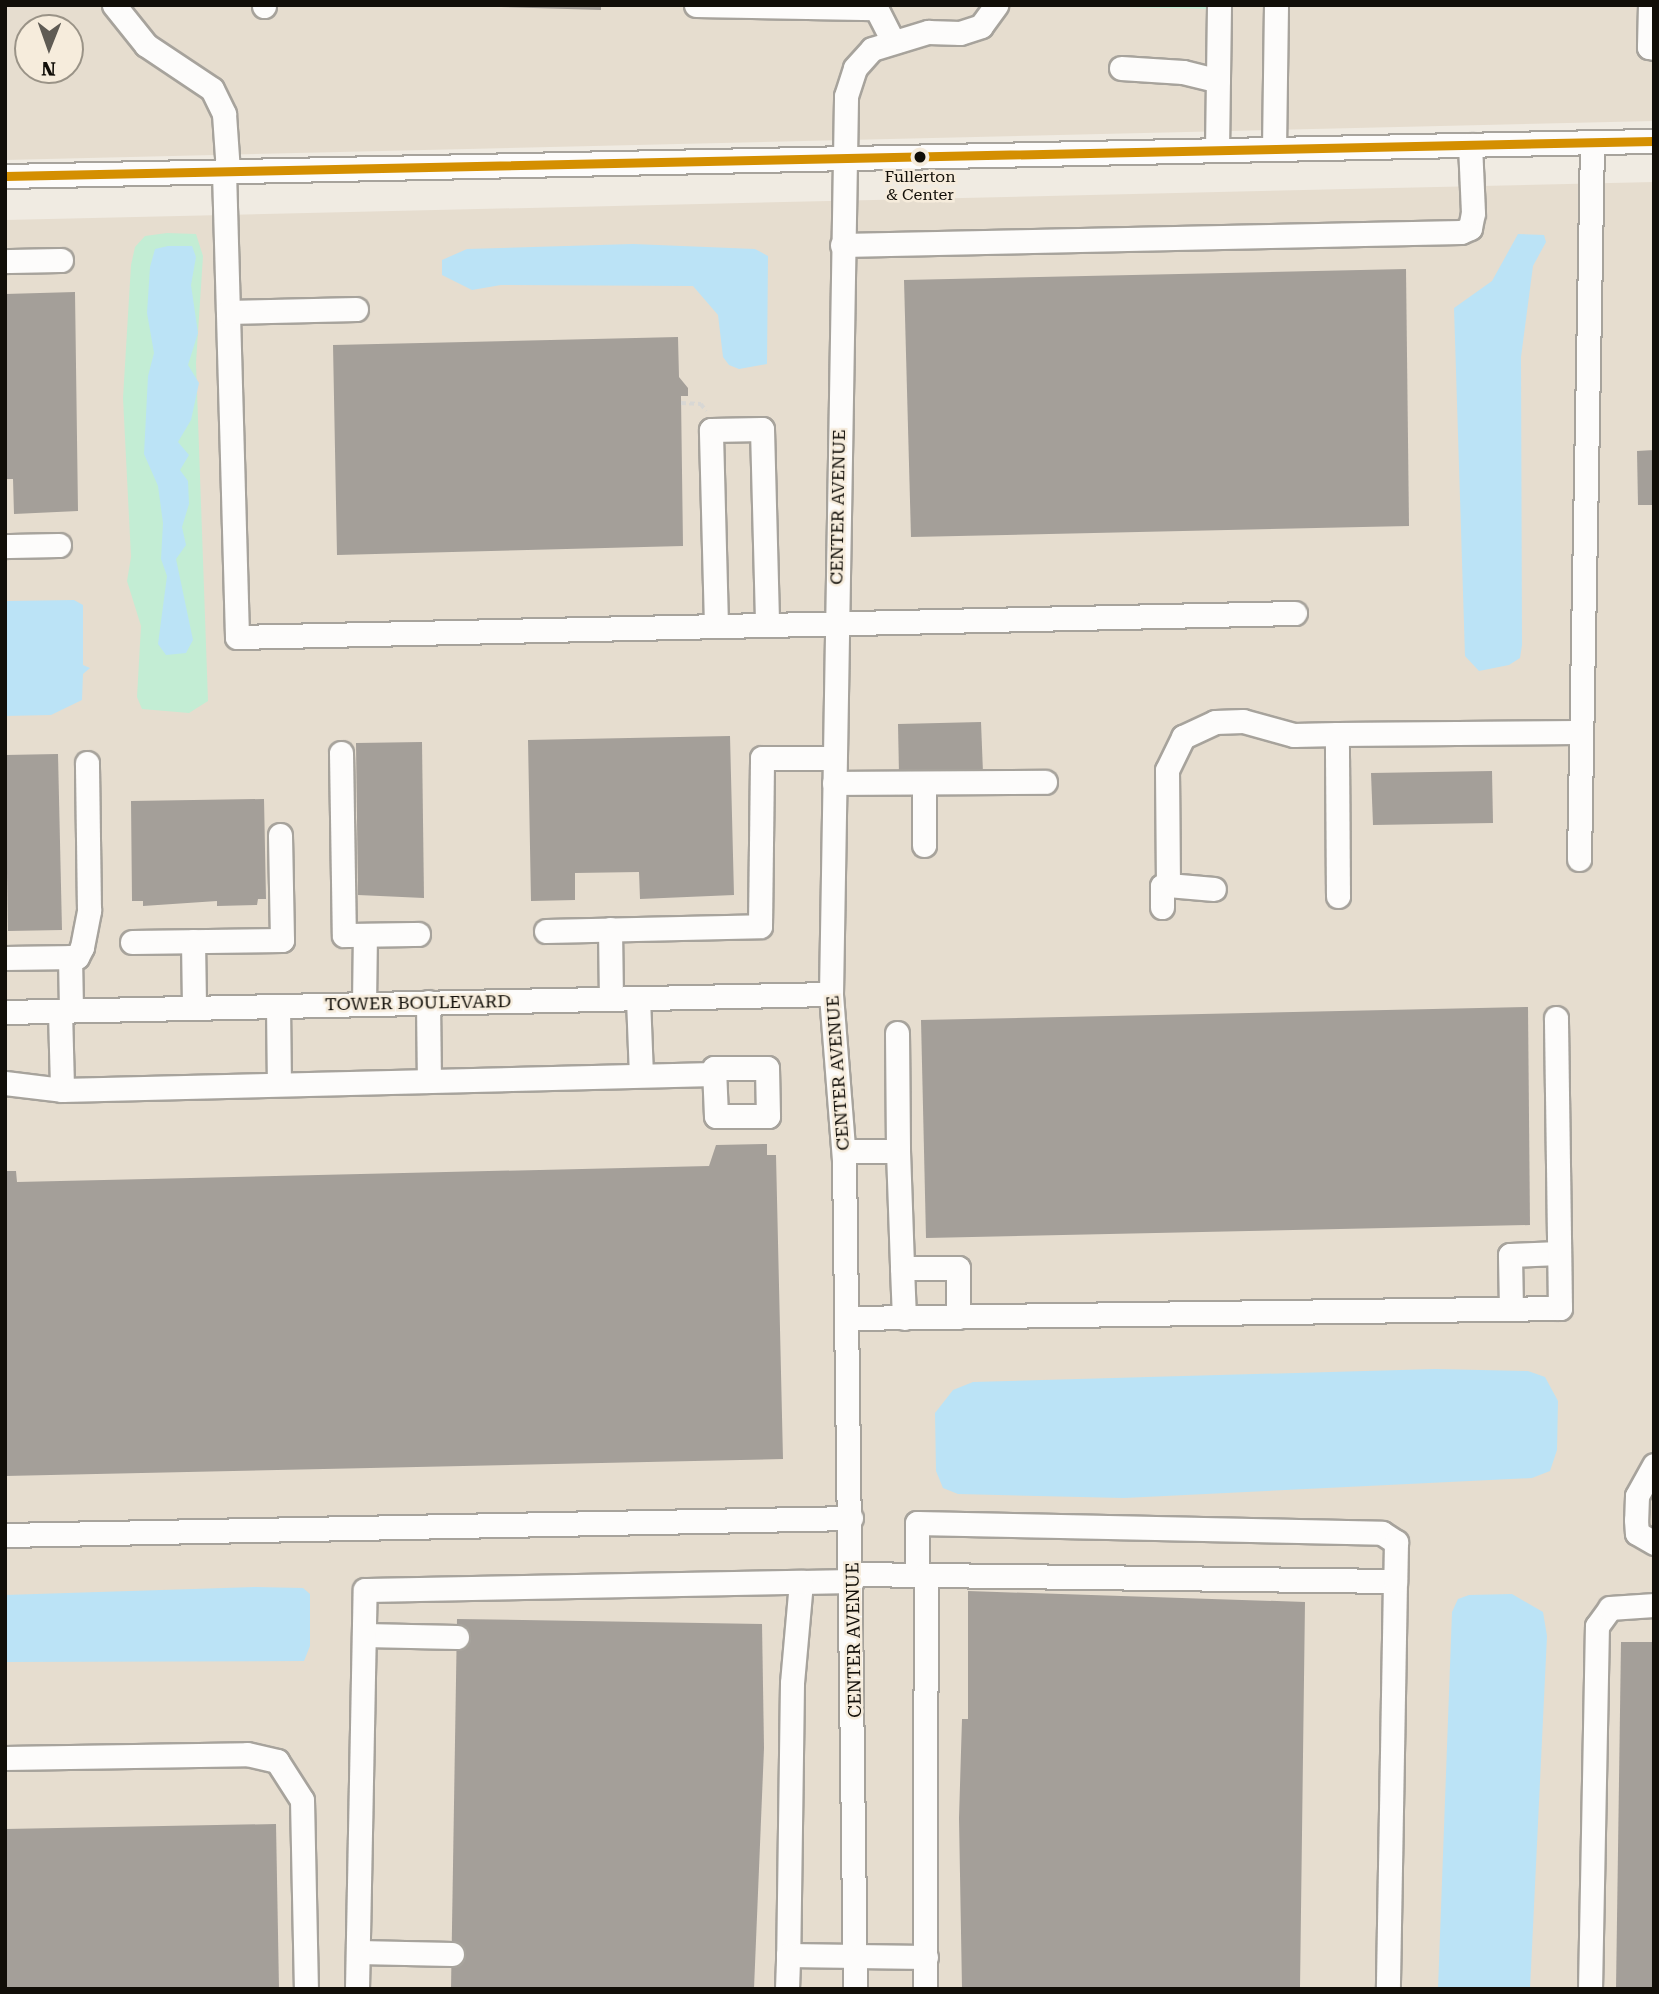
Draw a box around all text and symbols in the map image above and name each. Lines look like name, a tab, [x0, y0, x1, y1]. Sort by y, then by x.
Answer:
north arrow	[14, 14, 84, 84]
text: N	[41, 57, 56, 80]
marker: Fullerton & Center	[913, 150, 927, 164]
place label: Fullerton & Center	[884, 167, 956, 205]
street label: CENTER AVENUE	[826, 429, 850, 585]
street label: TOWER BOULEVARD	[325, 991, 511, 1015]
street label: CENTER AVENUE	[822, 995, 854, 1151]
street label: CENTER AVENUE	[842, 1562, 866, 1718]

